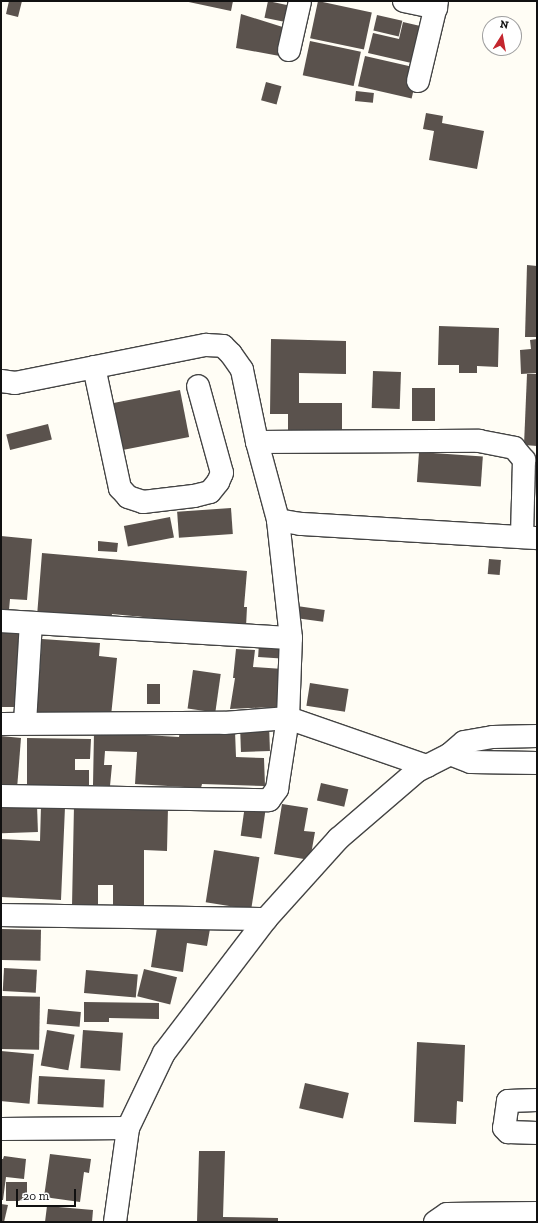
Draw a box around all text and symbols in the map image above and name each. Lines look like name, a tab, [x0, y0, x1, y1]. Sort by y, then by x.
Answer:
north arrow	[482, 16, 522, 56]
text: N	[499, 18, 510, 32]
scale bar	[18, 1181, 78, 1207]
text: 20 m	[23, 1189, 49, 1203]

